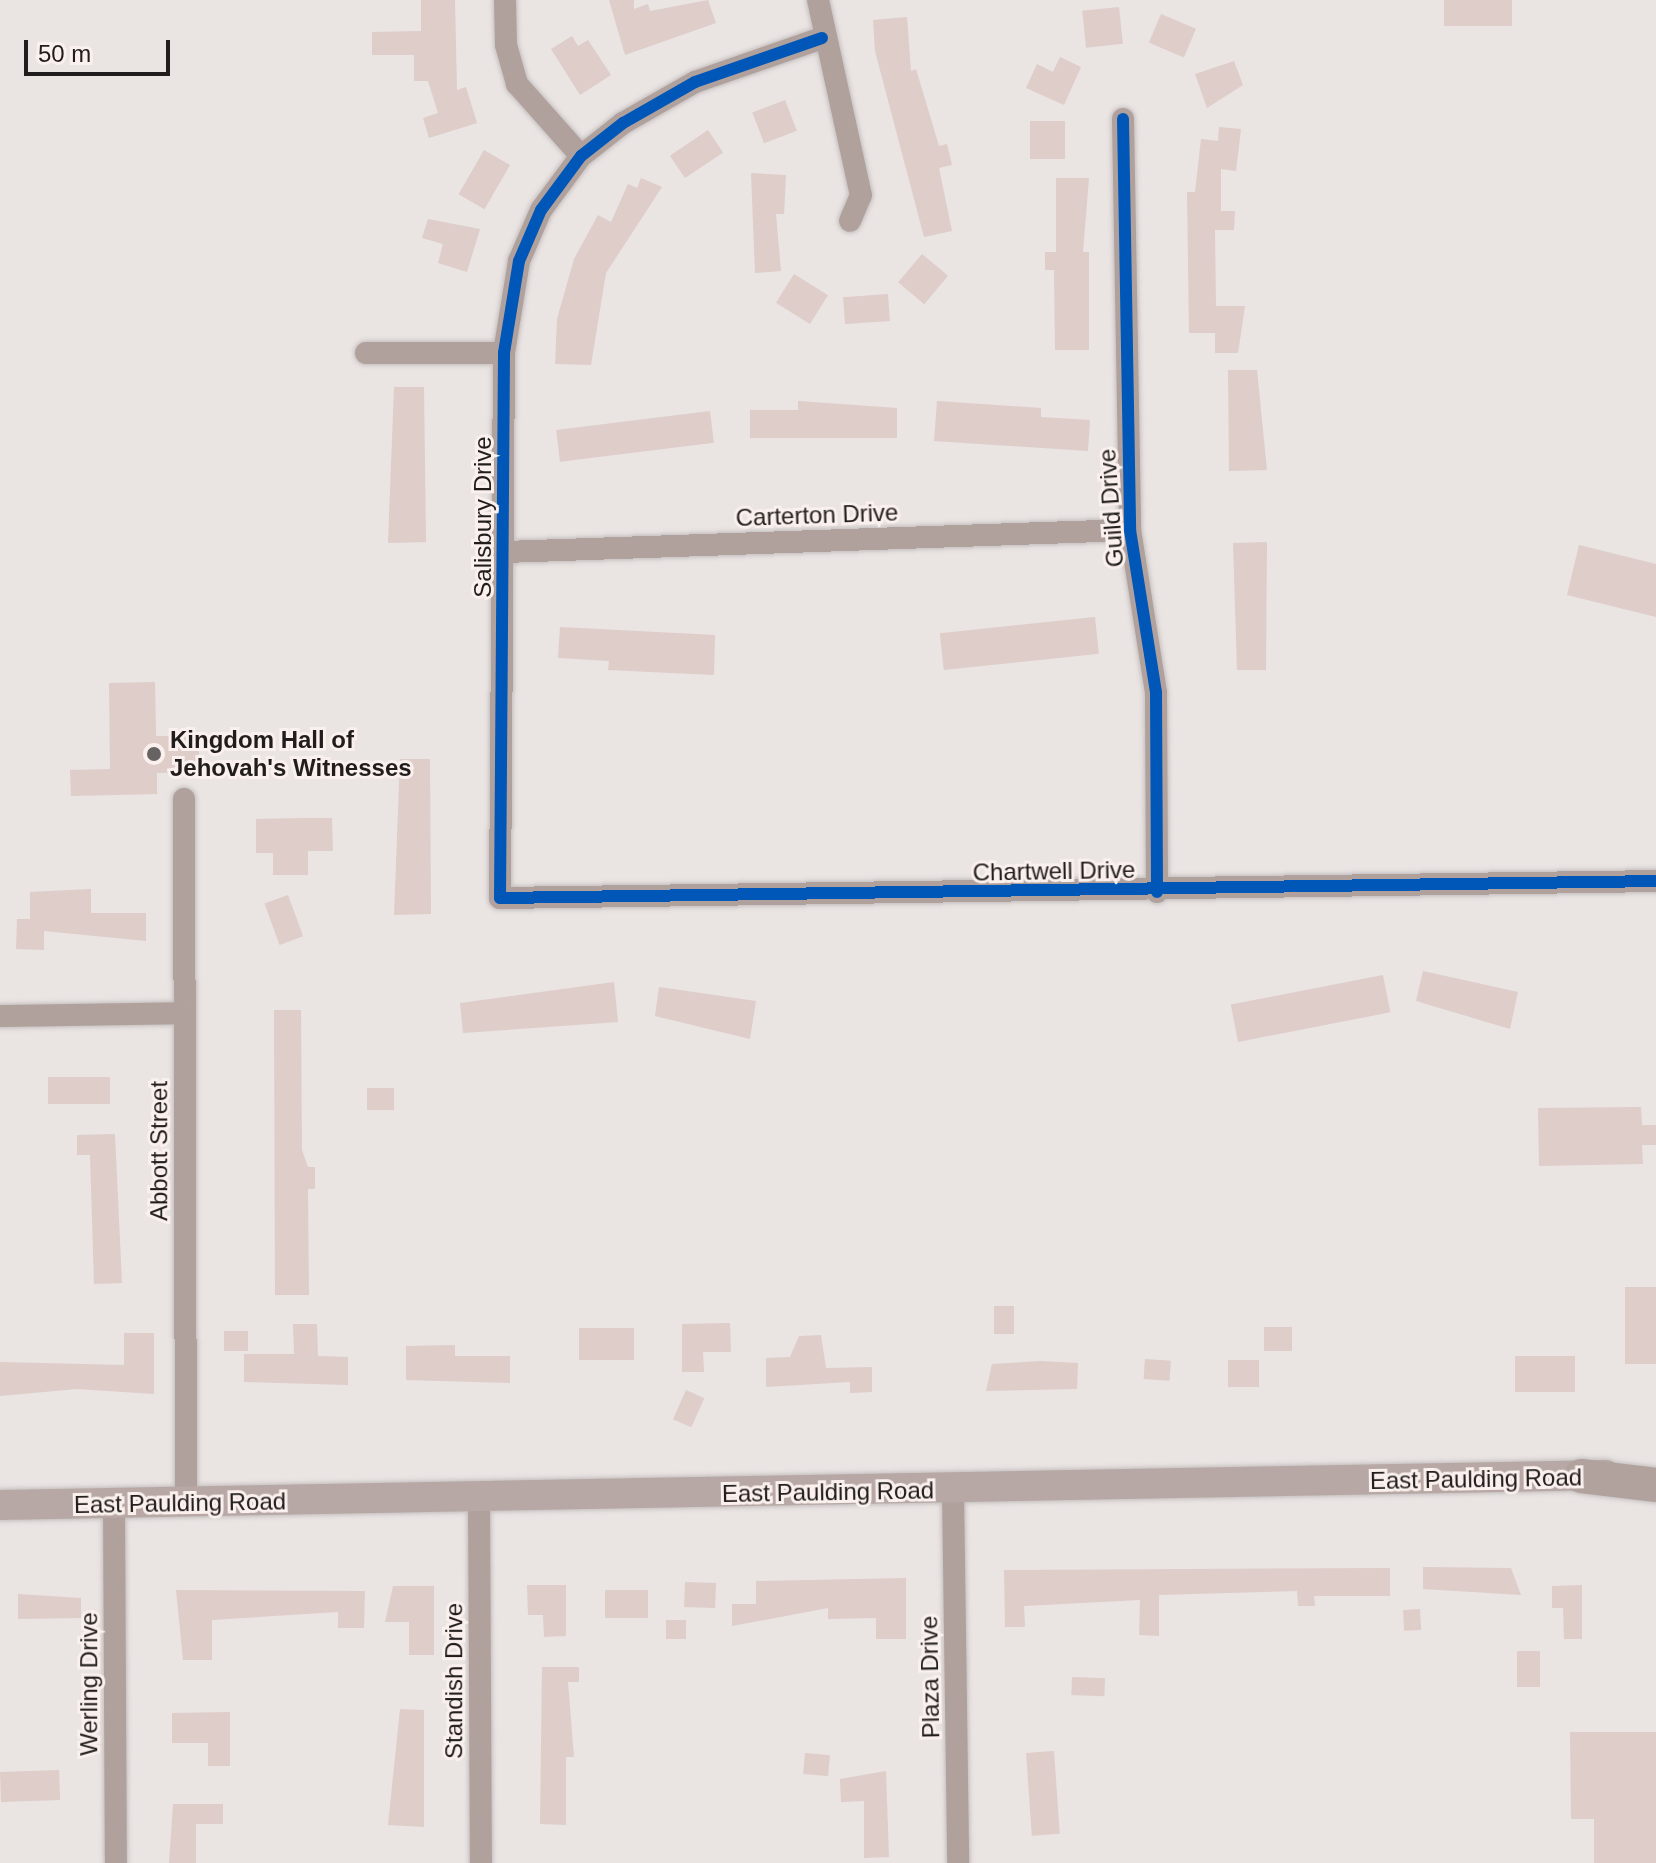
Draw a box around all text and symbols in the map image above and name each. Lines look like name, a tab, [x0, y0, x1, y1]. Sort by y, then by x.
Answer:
scale bar	[28, 24, 174, 74]
text: 50 m	[38, 40, 91, 67]
street label: Salisbury Drive	[469, 436, 497, 598]
street label: Guild Drive	[1092, 448, 1130, 568]
street label: Carterton Drive	[735, 498, 899, 532]
place label: Kingdom Hall of Jehovah's Witnesses	[170, 726, 412, 782]
marker: Kingdom Hall of Jehovah's Witnesses	[145, 745, 163, 763]
street label: Chartwell Drive	[972, 855, 1136, 887]
street label: Abbott Street	[145, 1081, 173, 1221]
street label: East Paulding Road	[1370, 1463, 1582, 1495]
street label: East Paulding Road	[722, 1476, 934, 1508]
street label: East Paulding Road	[74, 1487, 286, 1519]
street label: Standish Drive	[440, 1603, 468, 1759]
street label: Werling Drive	[75, 1612, 103, 1756]
street label: Plaza Drive	[915, 1615, 945, 1739]

